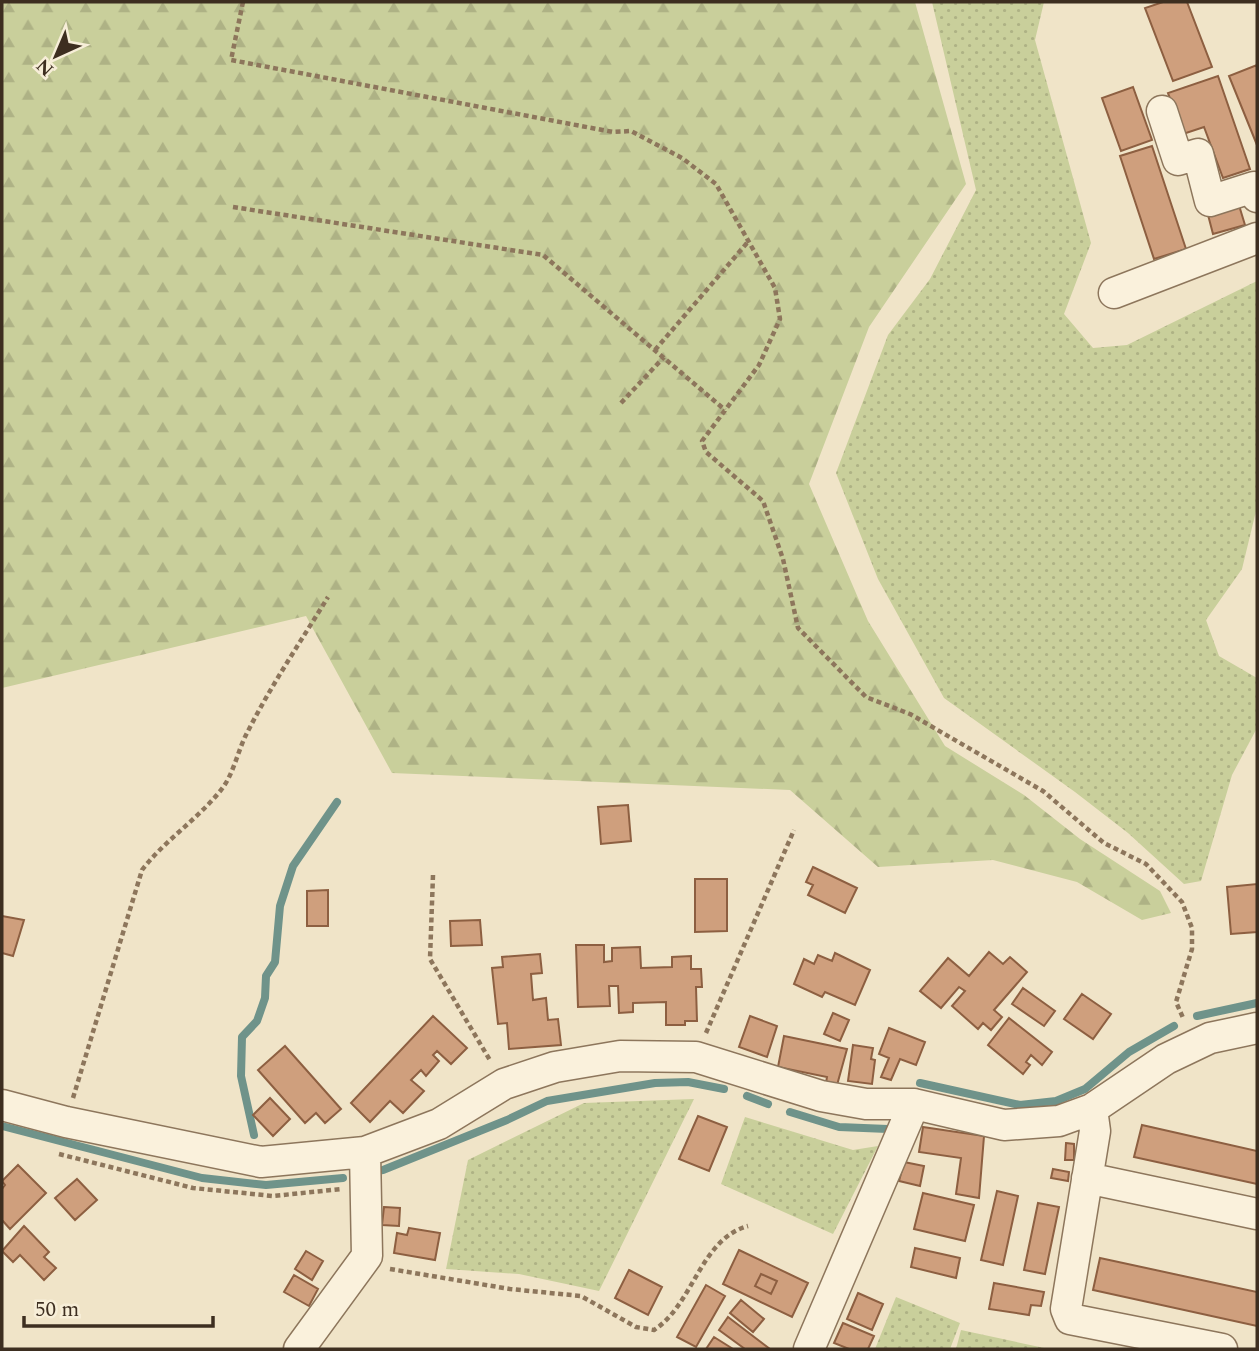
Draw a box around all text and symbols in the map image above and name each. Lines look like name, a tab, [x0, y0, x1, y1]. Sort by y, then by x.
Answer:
north arrow	[21, 21, 91, 91]
text: N	[30, 51, 61, 83]
scale bar	[24, 1284, 214, 1328]
text: 50 m	[35, 1294, 79, 1326]

